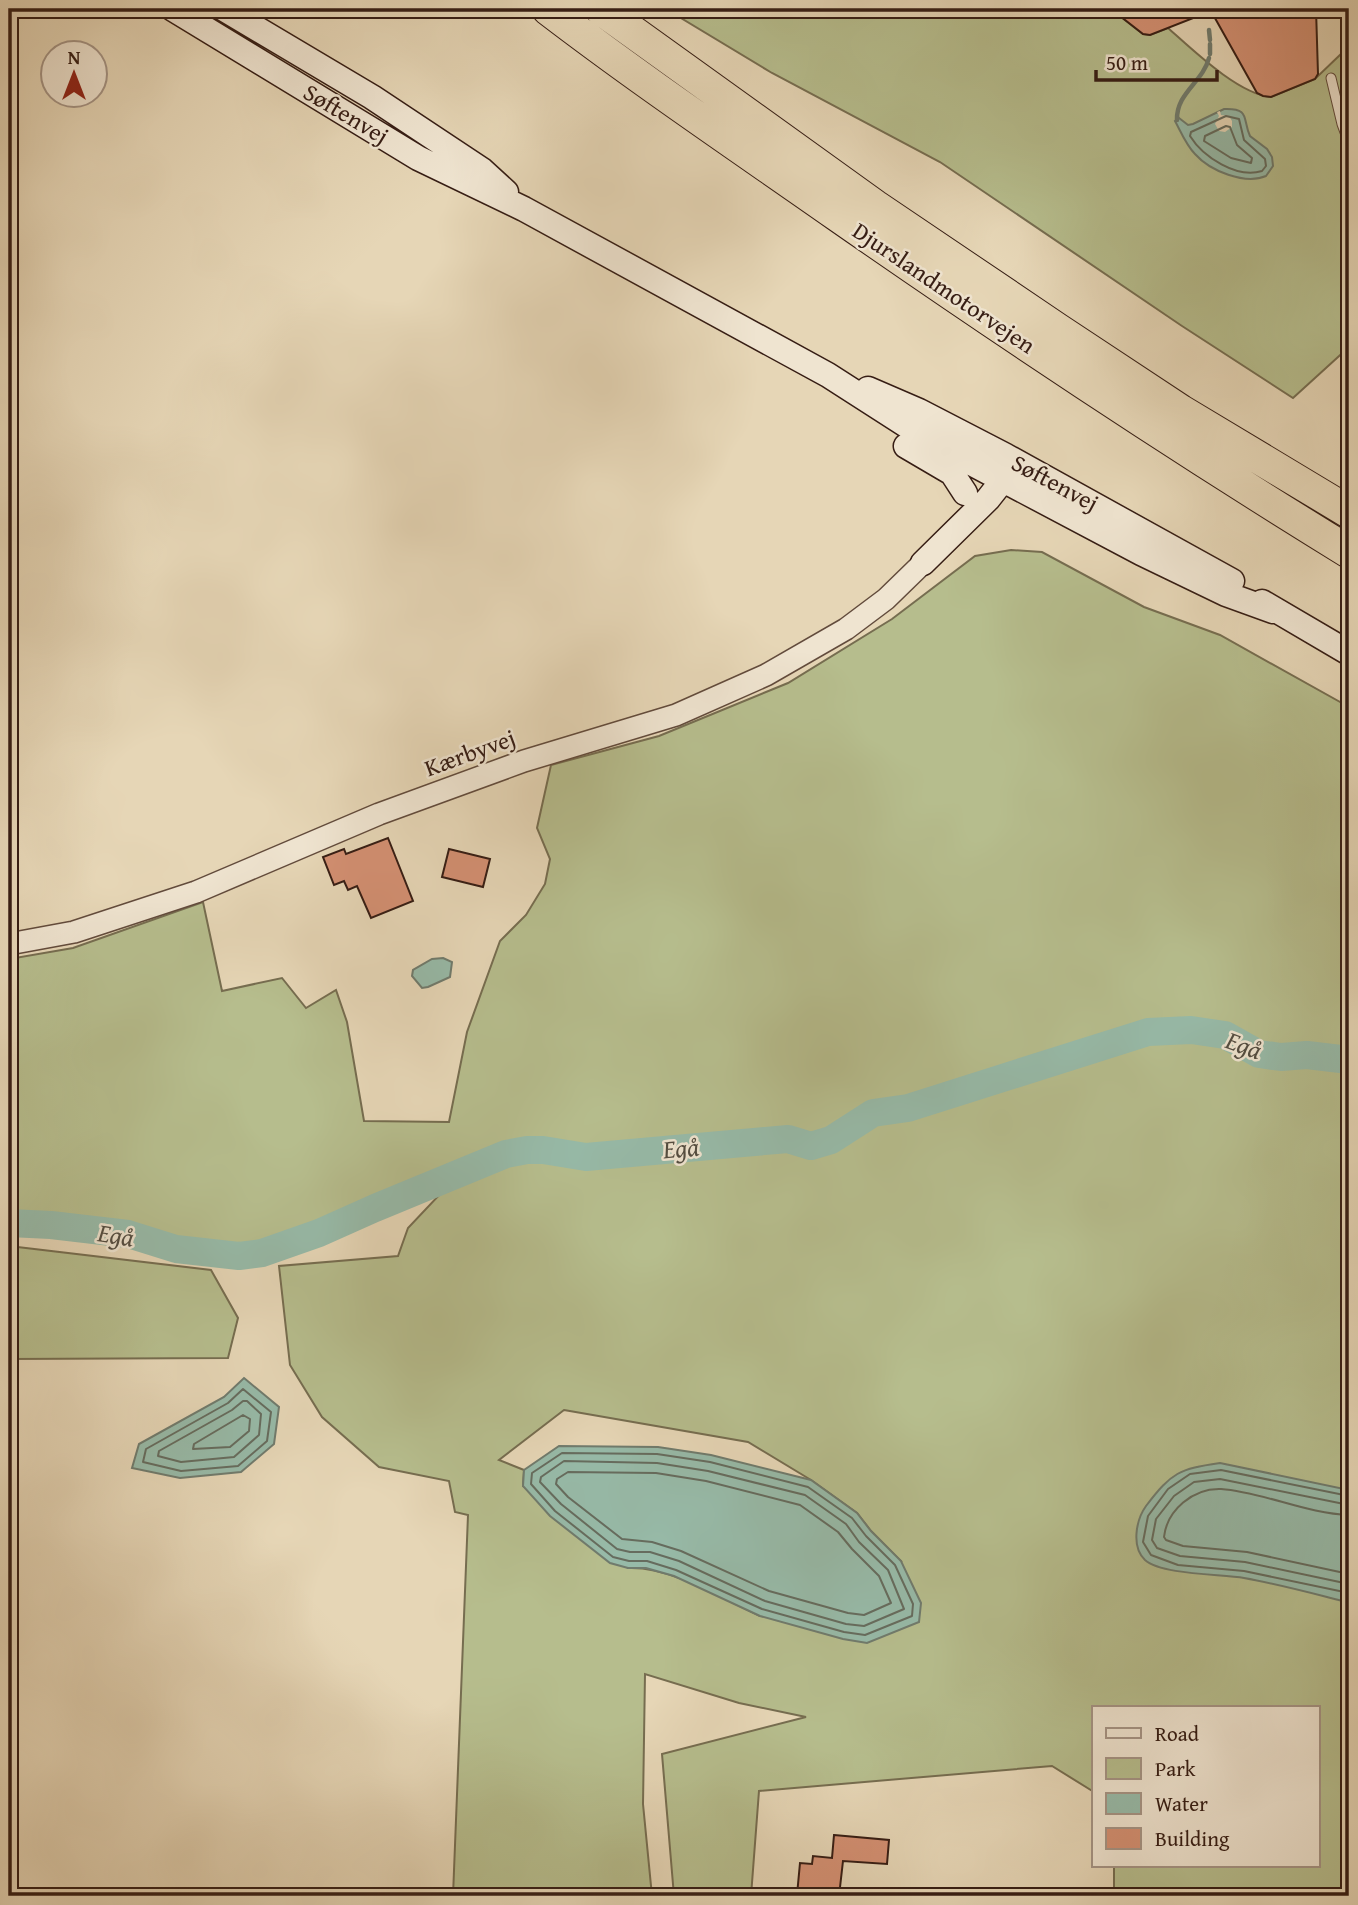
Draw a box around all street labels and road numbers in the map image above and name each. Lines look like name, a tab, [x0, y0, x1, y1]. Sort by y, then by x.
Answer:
street label: Søftenvej	[297, 74, 396, 153]
street label: Djurslandmotorvejen	[846, 213, 1043, 362]
street label: Søftenvej	[1006, 445, 1105, 520]
street label: Kærbyvej	[419, 720, 520, 785]

